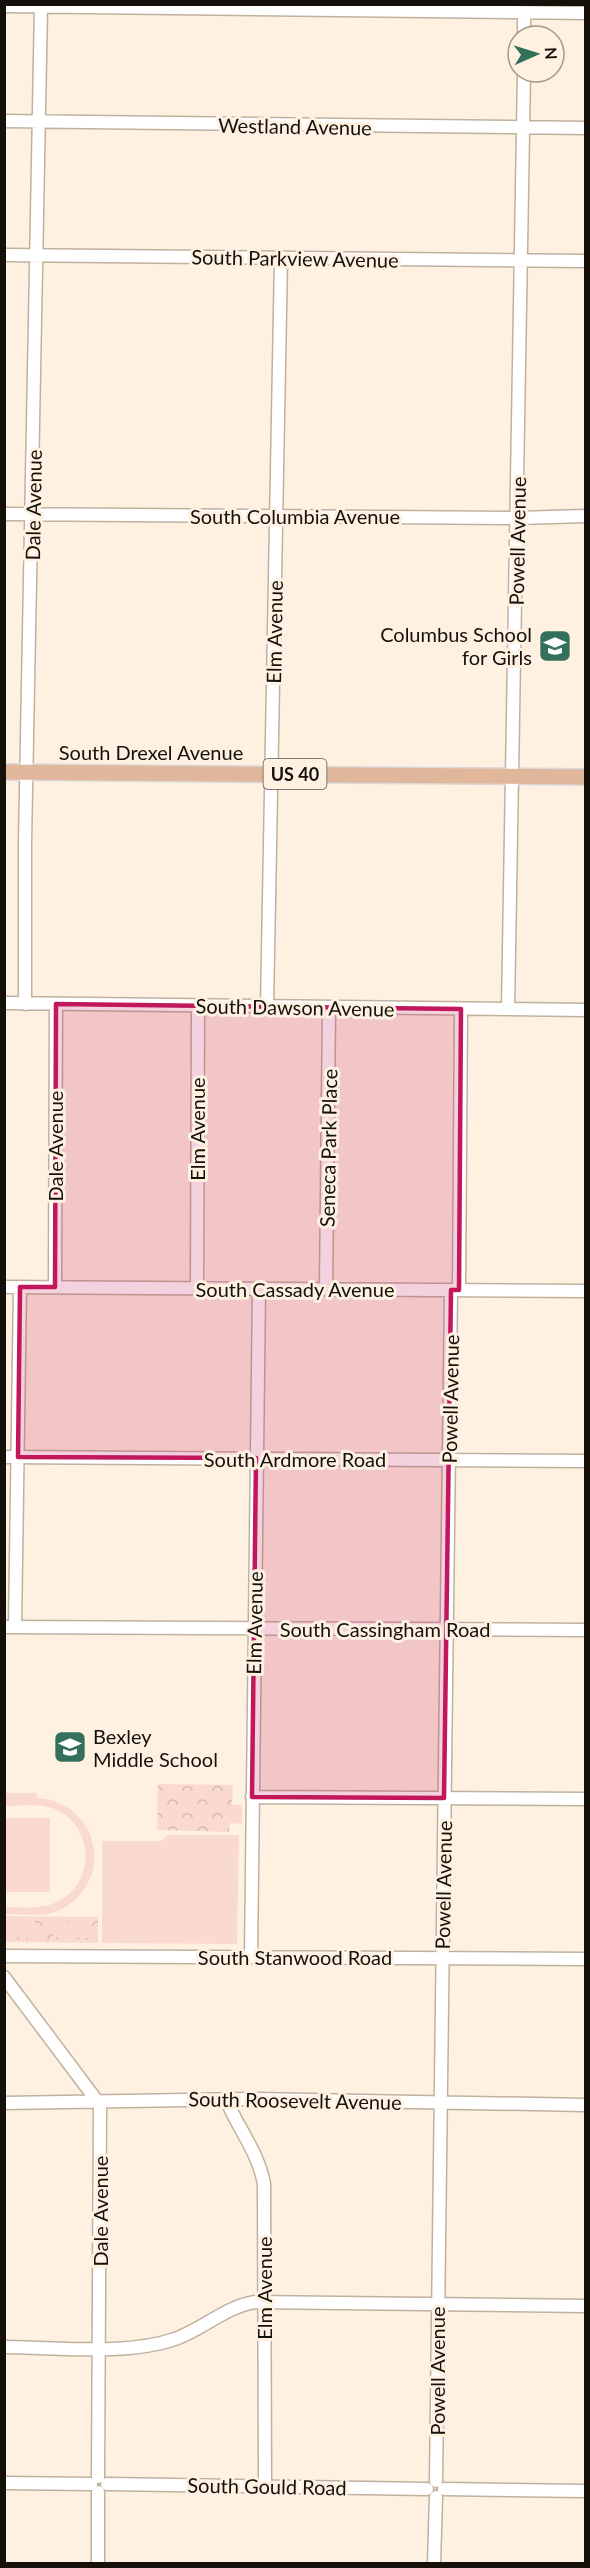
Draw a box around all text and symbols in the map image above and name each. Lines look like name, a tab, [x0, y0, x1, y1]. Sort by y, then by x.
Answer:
north arrow	[506, 24, 566, 84]
text: N	[542, 47, 561, 60]
street label: Westland Avenue	[218, 113, 372, 139]
street label: South Parkview Avenue	[191, 244, 399, 272]
street label: Dale Avenue	[20, 449, 46, 561]
street label: Powell Avenue	[504, 476, 530, 606]
street label: South Columbia Avenue	[190, 504, 400, 528]
street label: Elm Avenue	[261, 580, 287, 684]
place label: Columbus School for Girls	[380, 622, 532, 669]
school or university icon: Columbus School for Girls	[537, 628, 573, 664]
street label: South Drexel Avenue	[59, 740, 243, 764]
road number: US 40	[264, 759, 326, 789]
street label: South Dawson Avenue	[195, 993, 395, 1021]
street label: Seneca Park Place	[315, 1069, 341, 1227]
street label: Elm Avenue	[185, 1077, 209, 1181]
street label: Dale Avenue	[43, 1091, 67, 1201]
street label: South Cassady Avenue	[196, 1277, 394, 1301]
street label: Powell Avenue	[437, 1334, 463, 1464]
street label: South Ardmore Road	[204, 1447, 386, 1471]
street label: Elm Avenue	[241, 1571, 267, 1675]
street label: South Cassingham Road	[280, 1617, 490, 1641]
place label: Bexley Middle School	[93, 1724, 218, 1771]
school or university icon: Bexley Middle School	[52, 1729, 88, 1765]
street label: Powell Avenue	[430, 1820, 456, 1950]
street label: South Stanwood Road	[198, 1945, 392, 1969]
street label: South Roosevelt Avenue	[188, 2086, 402, 2114]
street label: Dale Avenue	[88, 2156, 112, 2266]
street label: Elm Avenue	[252, 2236, 276, 2340]
street label: Powell Avenue	[425, 2307, 449, 2435]
street label: South Gould Road	[187, 2473, 347, 2499]

